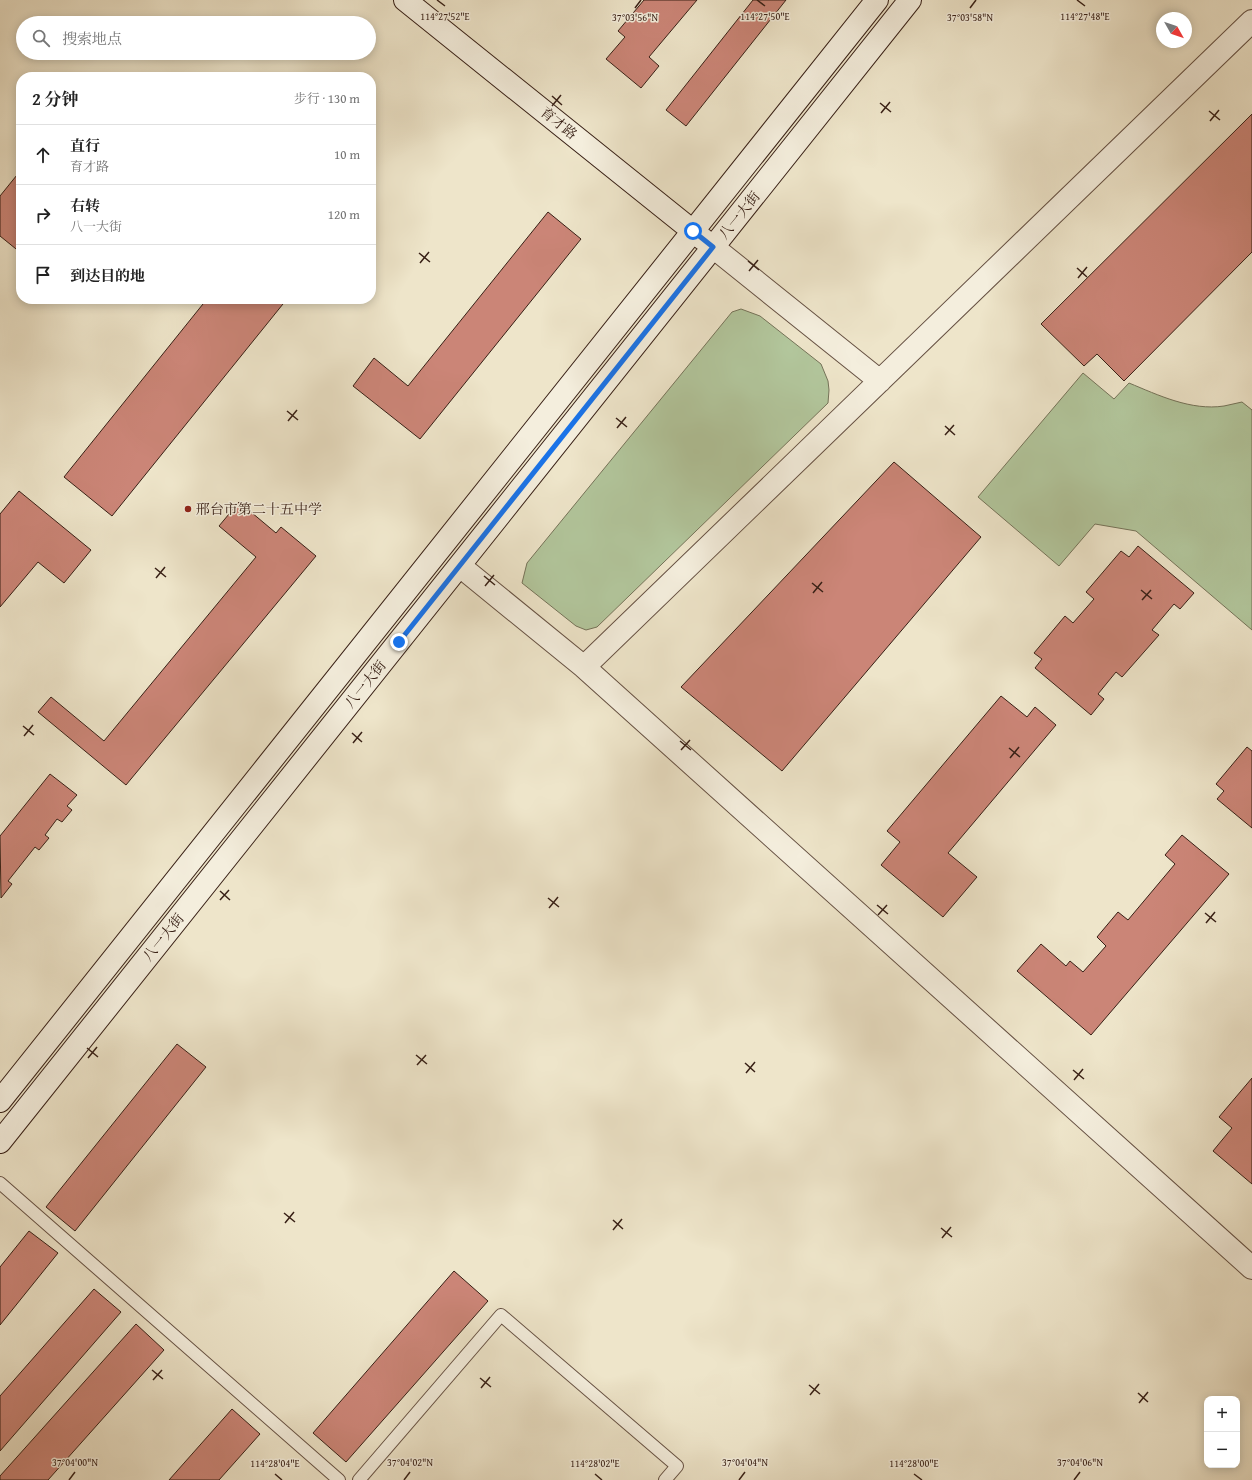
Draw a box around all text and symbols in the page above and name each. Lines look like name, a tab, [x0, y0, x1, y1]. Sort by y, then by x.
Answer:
text: 114°27'52"E	[420, 9, 470, 24]
text: 114°27'50"E	[740, 9, 790, 24]
text: 114°27'48"E	[1060, 9, 1110, 24]
text: 37°03'56"N	[612, 10, 658, 25]
text: 37°03'58"N	[947, 10, 993, 25]
north arrow	[1156, 12, 1192, 48]
search box	[16, 16, 376, 60]
icon: search	[30, 27, 52, 49]
text: 搜索地点	[62, 28, 122, 49]
text: 2 分钟	[32, 86, 79, 111]
text: 步行 · 130 m	[294, 89, 360, 108]
street label: 育才路	[536, 102, 582, 144]
text: 直行	[70, 135, 100, 156]
icon: ahead	[32, 144, 54, 166]
text: 10 m	[334, 145, 360, 164]
text: 育才路	[70, 157, 109, 176]
street label: 八一大街	[714, 187, 764, 243]
text: 右转	[70, 195, 100, 216]
icon: right	[32, 204, 54, 226]
text: 120 m	[328, 205, 360, 224]
text: 八一大街	[70, 217, 122, 236]
route start	[684, 222, 702, 240]
icon: arrive	[32, 264, 54, 286]
text: 到达目的地	[70, 265, 145, 286]
place label: 邢台市第二十五中学	[196, 499, 322, 519]
marker: 邢台市第二十五中学	[183, 504, 193, 514]
route end	[390, 633, 408, 651]
street label: 八一大街	[340, 656, 390, 712]
street label: 八一大街	[138, 909, 188, 965]
map controls	[1204, 1396, 1240, 1468]
button: +	[1204, 1396, 1240, 1432]
button: −	[1204, 1432, 1240, 1468]
text: 37°04'00"N	[52, 1455, 98, 1470]
text: 37°04'02"N	[387, 1455, 433, 1470]
text: 37°04'04"N	[722, 1455, 768, 1470]
text: 37°04'06"N	[1057, 1455, 1103, 1470]
text: 114°28'04"E	[250, 1456, 300, 1471]
text: 114°28'02"E	[570, 1456, 620, 1471]
text: 114°28'00"E	[889, 1456, 939, 1471]

